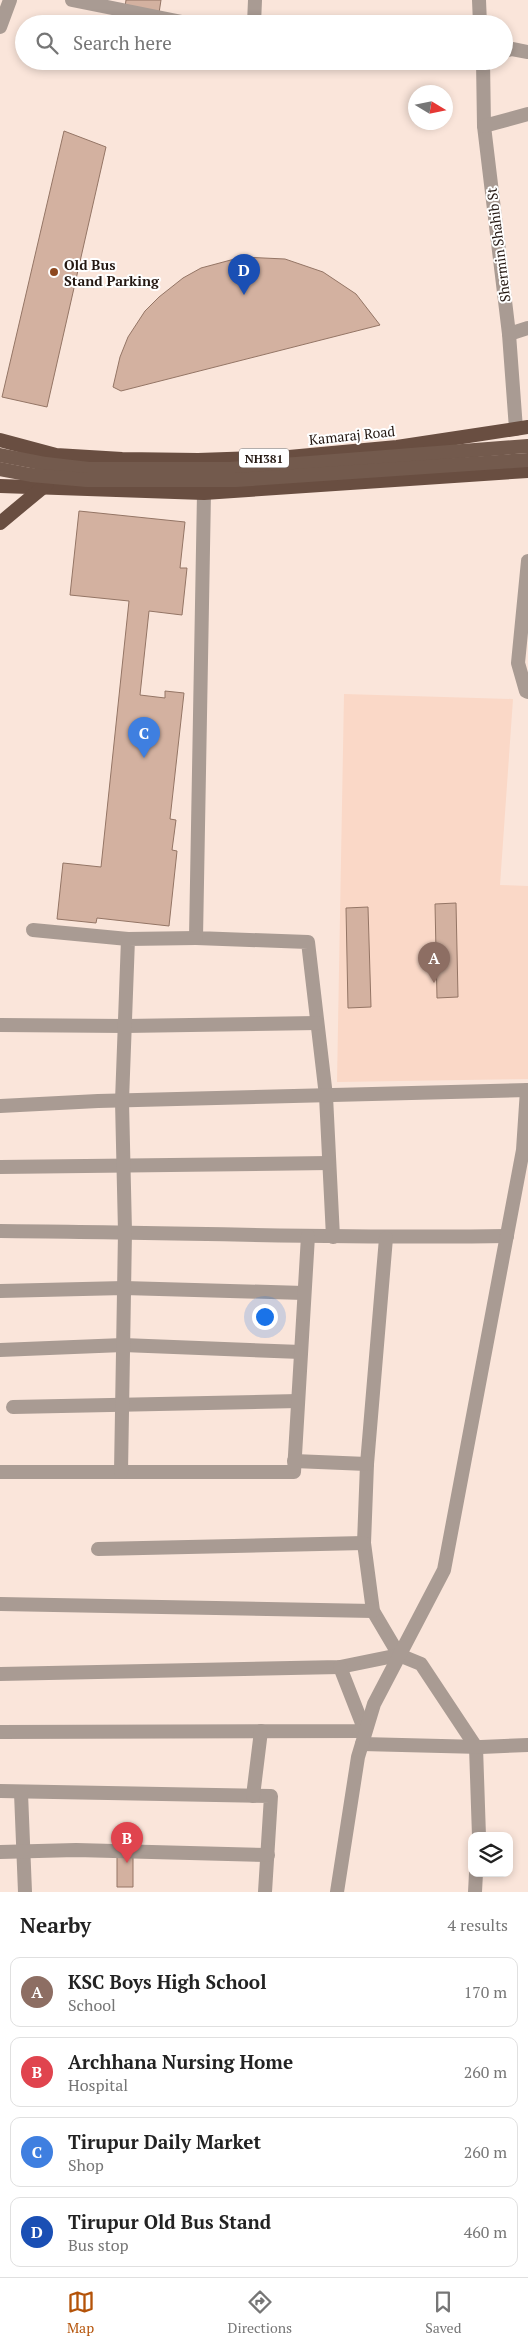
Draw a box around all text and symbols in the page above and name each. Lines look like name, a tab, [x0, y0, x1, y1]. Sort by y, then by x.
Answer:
search box	[15, 15, 513, 70]
icon: search	[33, 29, 61, 57]
text: Search here	[73, 30, 172, 55]
north arrow	[408, 85, 453, 130]
street label: Shermin Shahib St	[481, 186, 514, 303]
pin: D	[228, 254, 260, 295]
place label: Old Bus Stand Parking	[64, 255, 160, 290]
marker: Old Bus Stand Parking	[48, 266, 60, 278]
street label: Kamaraj Road	[308, 421, 396, 449]
road number: NH381	[239, 448, 289, 468]
pin: C	[128, 717, 160, 758]
pin: A	[418, 942, 450, 983]
your location	[252, 1304, 278, 1330]
pin: B	[111, 1822, 143, 1863]
map controls	[468, 1832, 513, 1877]
button: layers	[468, 1832, 513, 1877]
text: Nearby	[20, 1911, 91, 1939]
text: 4 results	[448, 1914, 508, 1936]
text: KSC Boys High School	[68, 1969, 266, 1994]
text: A	[31, 1981, 43, 2003]
text: 170 m	[464, 1981, 507, 2003]
text: School	[68, 1994, 116, 2016]
text: Archhana Nursing Home	[68, 2049, 293, 2074]
text: B	[32, 2061, 42, 2083]
text: 260 m	[464, 2061, 507, 2083]
text: Hospital	[68, 2074, 128, 2096]
text: Tirupur Daily Market	[68, 2129, 261, 2154]
text: C	[32, 2141, 42, 2163]
text: 260 m	[464, 2141, 507, 2163]
text: Shop	[68, 2154, 104, 2176]
text: Tirupur Old Bus Stand	[68, 2209, 271, 2234]
text: D	[31, 2221, 43, 2243]
text: 460 m	[464, 2221, 507, 2243]
text: Bus stop	[68, 2234, 129, 2256]
tab: Map	[67, 2288, 95, 2337]
tab: Directions	[228, 2288, 292, 2337]
tab: Saved	[425, 2288, 461, 2337]

